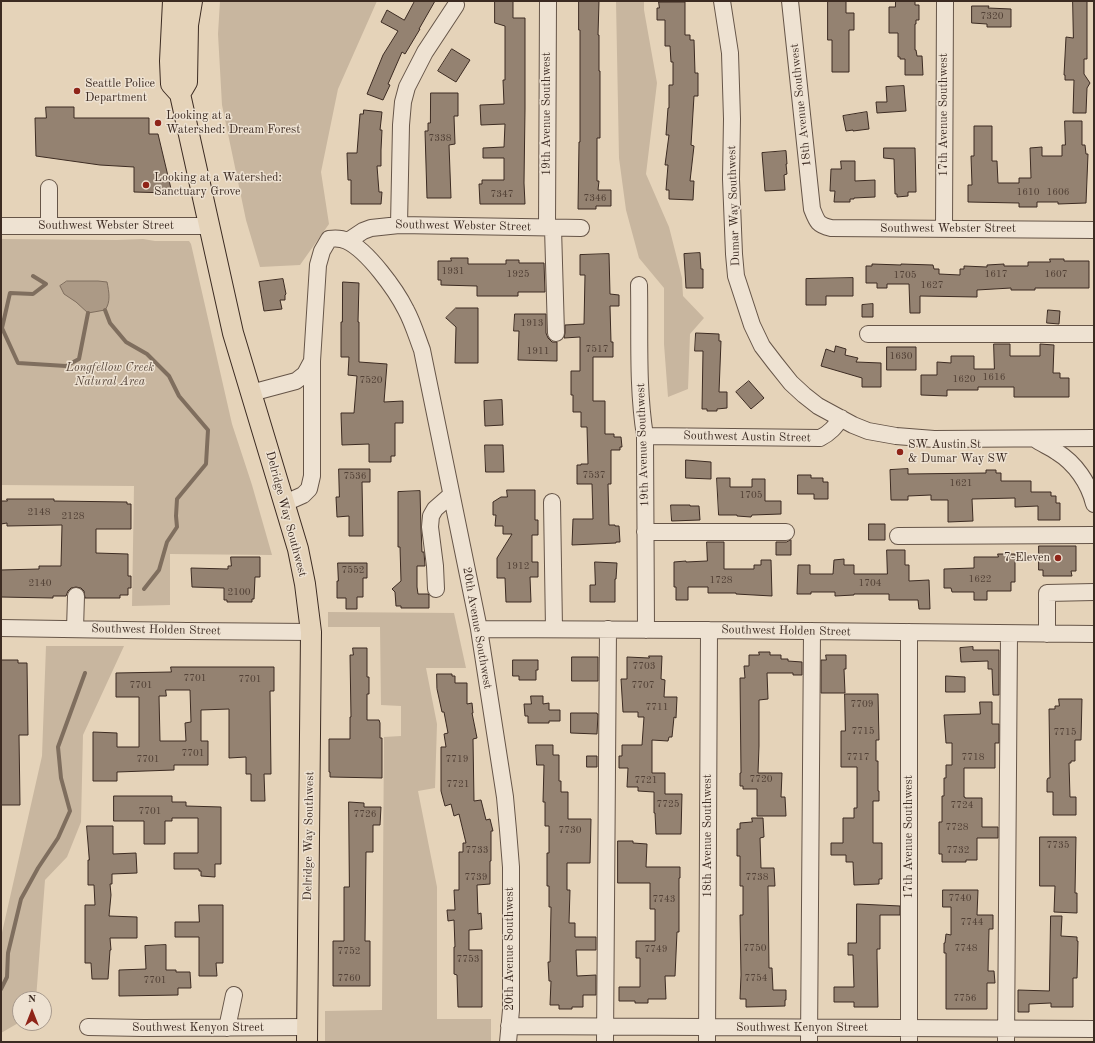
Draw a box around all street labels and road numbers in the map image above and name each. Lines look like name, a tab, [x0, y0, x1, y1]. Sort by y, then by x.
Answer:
street label: 18th Avenue Southwest	[787, 43, 815, 167]
street label: 19th Avenue Southwest	[540, 52, 554, 176]
street label: 17th Avenue Southwest	[937, 53, 951, 177]
street label: Dumar Way Southwest	[725, 145, 743, 267]
street label: Southwest Webster Street	[395, 218, 531, 234]
street label: Southwest Webster Street	[38, 219, 174, 233]
street label: Southwest Webster Street	[880, 222, 1016, 236]
street label: 19th Avenue Southwest	[634, 383, 652, 507]
street label: Southwest Austin Street	[683, 429, 811, 445]
street label: Delridge Way Southwest	[262, 450, 310, 578]
street label: 20th Avenue Southwest	[459, 566, 495, 690]
street label: Southwest Holden Street	[91, 622, 221, 638]
street label: Southwest Holden Street	[721, 623, 851, 639]
street label: Delridge Way Southwest	[301, 771, 317, 901]
street label: 18th Avenue Southwest	[701, 774, 715, 898]
street label: 17th Avenue Southwest	[902, 775, 916, 899]
street label: 20th Avenue Southwest	[503, 887, 517, 1011]
street label: Southwest Kenyon Street	[132, 1021, 264, 1035]
street label: Southwest Kenyon Street	[736, 1021, 868, 1035]

